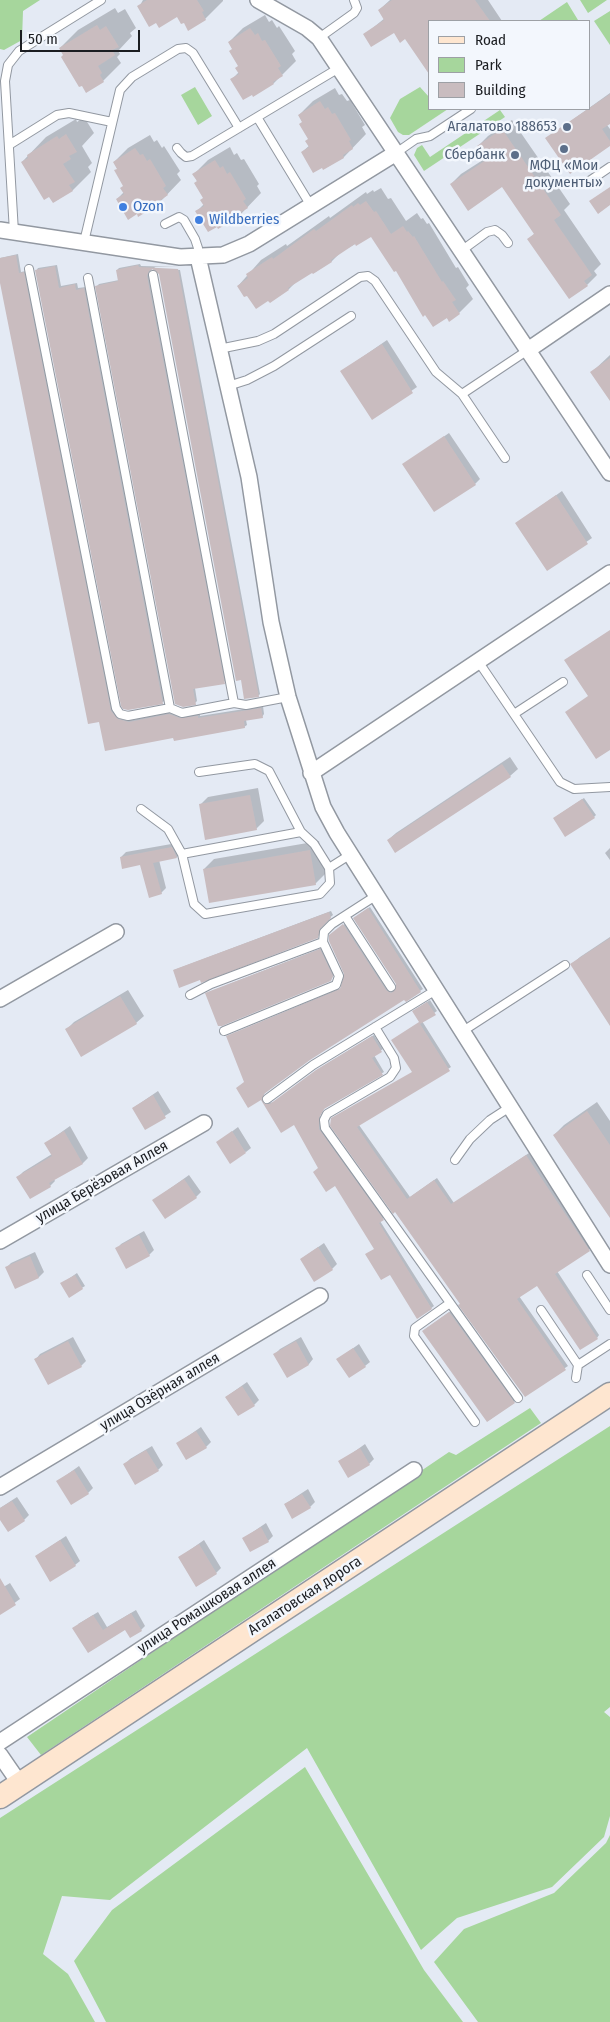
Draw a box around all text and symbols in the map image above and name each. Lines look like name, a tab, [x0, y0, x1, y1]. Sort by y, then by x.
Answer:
scale bar	[22, 20, 142, 52]
legend	[428, 20, 590, 110]
text: 50 m	[28, 30, 58, 48]
text: Road	[475, 31, 506, 49]
text: Park	[475, 56, 502, 74]
text: Building	[475, 81, 526, 99]
place label: Агалатово 188653	[447, 118, 557, 136]
marker: Агалатово 188653	[561, 121, 573, 133]
marker: МФЦ «Мои документы»	[558, 143, 570, 155]
place label: Сбербанк	[444, 146, 505, 164]
marker: Сбербанк	[509, 149, 521, 161]
place label: МФЦ «Мои документы»	[525, 157, 603, 192]
place label: Ozon	[133, 198, 164, 216]
marker: Ozon	[117, 201, 129, 213]
place label: Wildberries	[209, 211, 279, 229]
marker: Wildberries	[193, 214, 205, 226]
street label: улица Берёзовая Аллея	[33, 1137, 171, 1227]
street label: улица Озёрная аллея	[97, 1349, 223, 1435]
street label: Агалатовская дорога	[245, 1553, 365, 1639]
street label: улица Ромашковая аллея	[134, 1554, 280, 1658]

